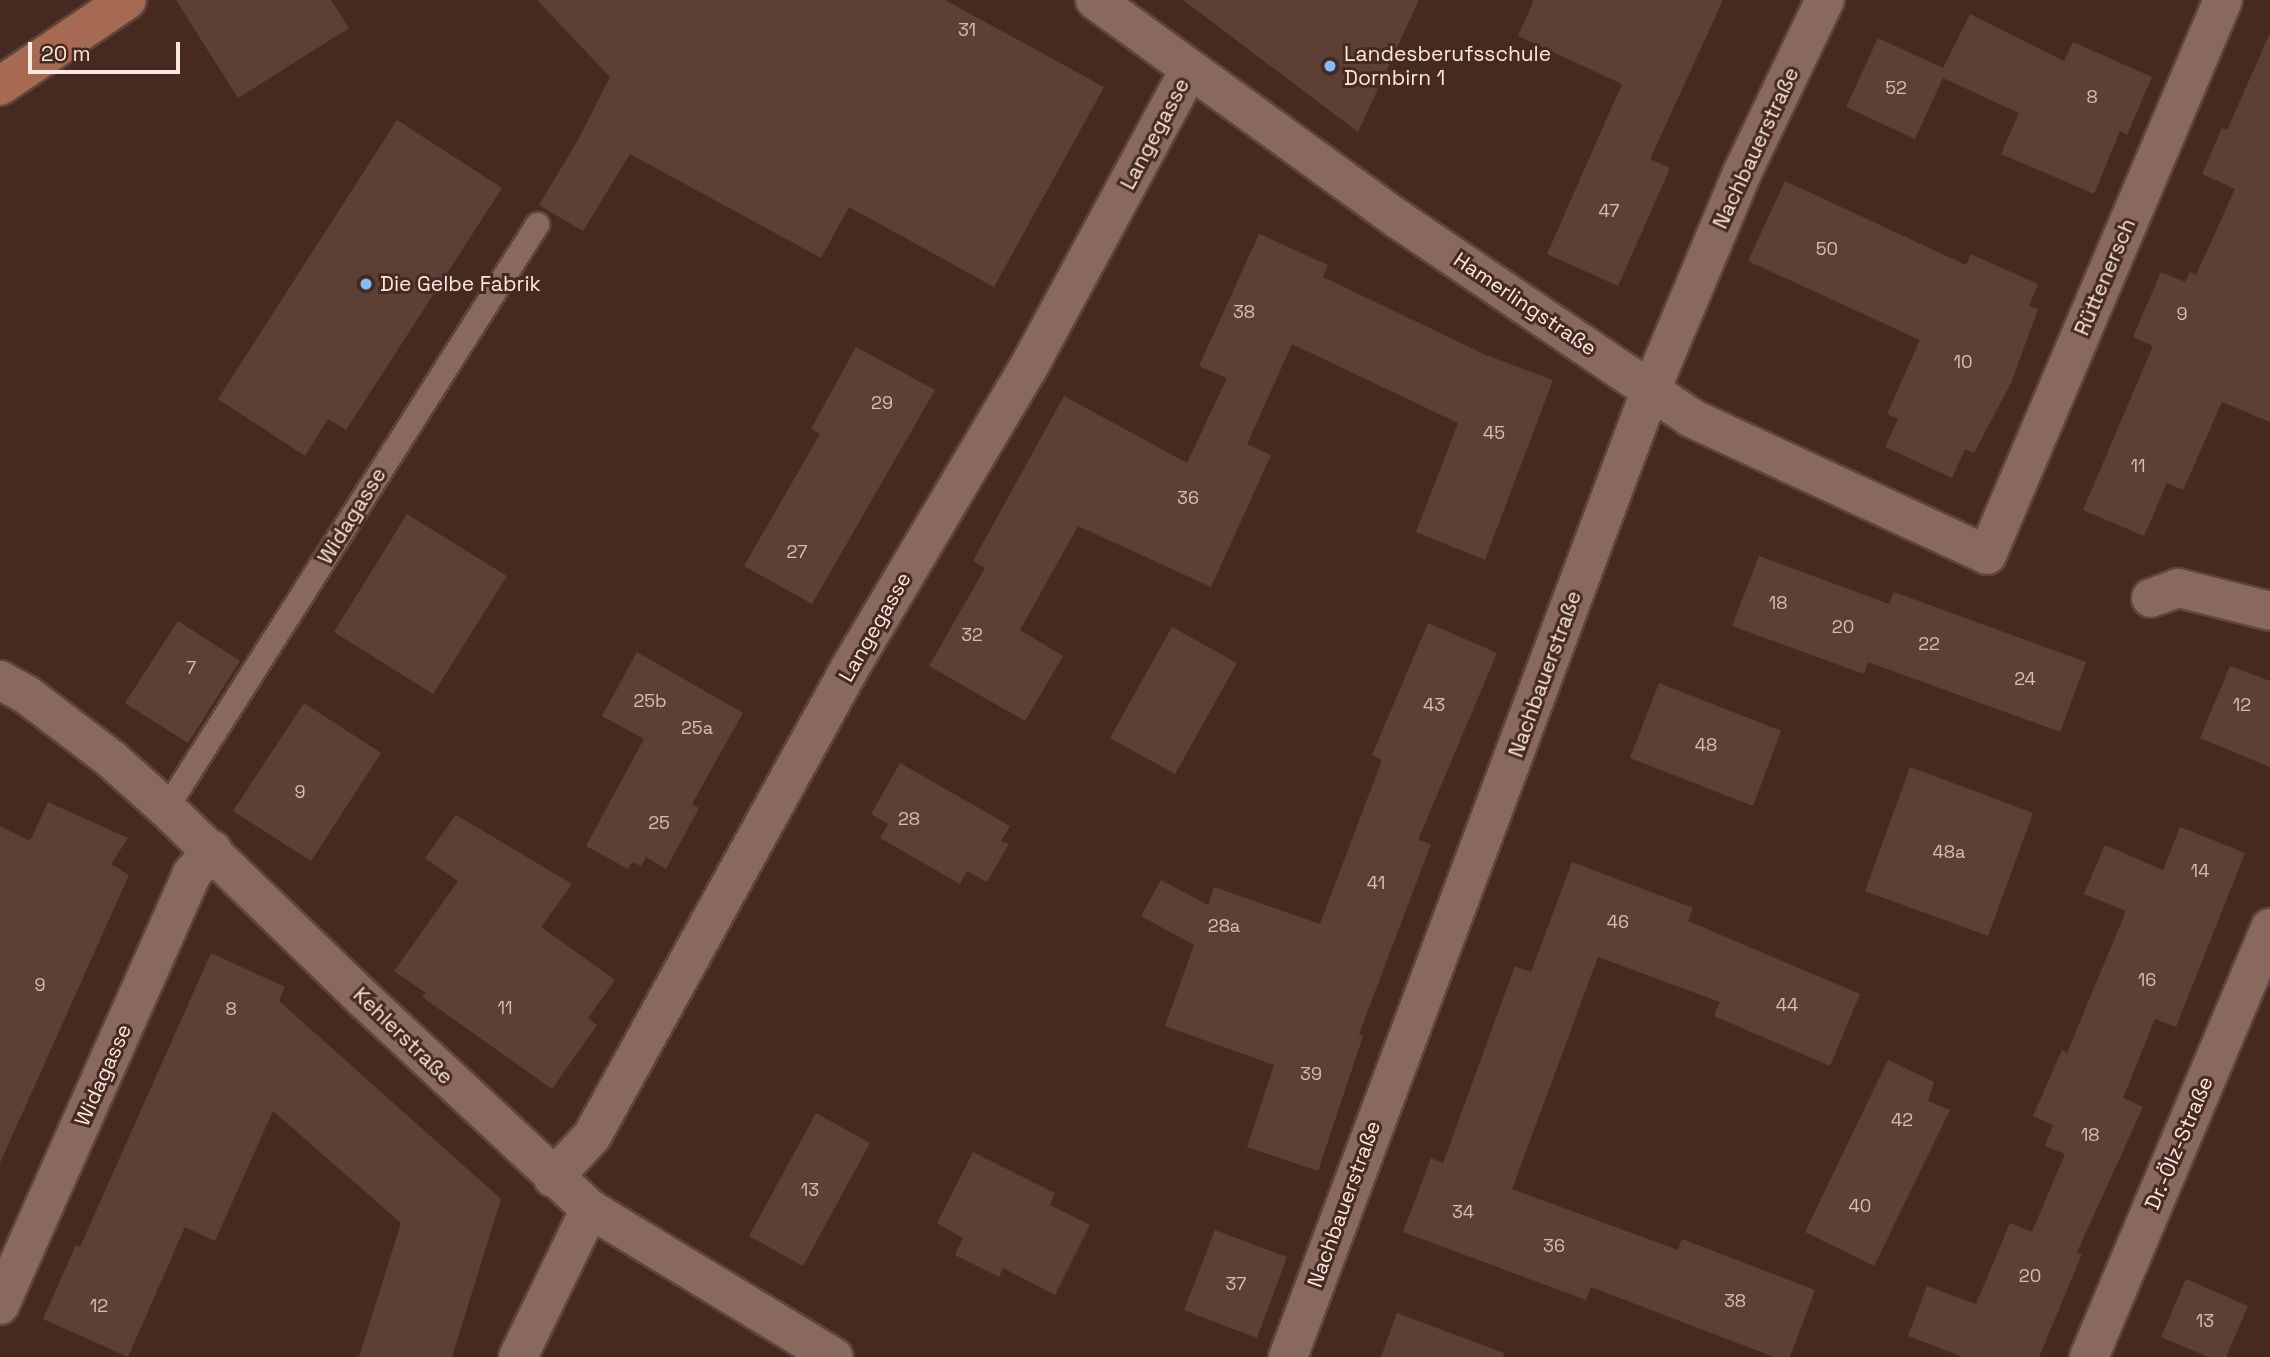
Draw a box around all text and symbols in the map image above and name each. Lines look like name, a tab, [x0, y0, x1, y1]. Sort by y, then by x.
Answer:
house number: 31	[958, 19, 976, 41]
scale bar	[32, 28, 184, 72]
text: 20 m	[41, 40, 91, 67]
place label: Landesberufsschule Dornbirn 1	[1344, 41, 1551, 91]
marker: Landesberufsschule Dornbirn 1	[1322, 58, 1338, 74]
street label: Nachbauerstraße	[1708, 63, 1804, 233]
street label: Langegasse	[1115, 74, 1195, 194]
house number: 52	[1885, 77, 1907, 99]
house number: 8	[2086, 86, 2098, 108]
house number: 47	[1599, 200, 1619, 222]
street label: Rüttenersch	[2069, 215, 2141, 339]
house number: 50	[1816, 238, 1838, 260]
street label: Hamerlingstraße	[1449, 247, 1601, 361]
place label: Die Gelbe Fabrik	[380, 271, 541, 297]
marker: Die Gelbe Fabrik	[358, 276, 374, 292]
house number: 38	[1233, 301, 1255, 323]
house number: 9	[2176, 303, 2188, 325]
house number: 10	[1953, 351, 1973, 373]
house number: 29	[871, 392, 893, 414]
house number: 45	[1483, 422, 1505, 444]
house number: 11	[2130, 455, 2146, 477]
street label: Widagasse	[312, 463, 392, 569]
house number: 36	[1177, 487, 1199, 509]
house number: 27	[787, 541, 807, 563]
street label: Langegasse	[833, 568, 917, 686]
street label: Nachbauerstraße	[1503, 587, 1587, 761]
house number: 18	[1769, 592, 1787, 614]
house number: 20	[1832, 616, 1854, 638]
house number: 32	[961, 624, 983, 646]
house number: 22	[1918, 633, 1940, 655]
house number: 7	[186, 657, 196, 679]
house number: 24	[2014, 668, 2036, 690]
house number: 25b	[633, 690, 667, 712]
house number: 43	[1423, 694, 1445, 716]
house number: 12	[2233, 694, 2251, 716]
house number: 25a	[681, 717, 713, 739]
house number: 48	[1695, 734, 1717, 756]
house number: 9	[294, 781, 306, 803]
house number: 28	[898, 808, 920, 830]
house number: 25	[648, 812, 670, 834]
house number: 48a	[1933, 841, 1965, 863]
house number: 14	[2191, 860, 2209, 882]
house number: 41	[1367, 872, 1385, 894]
house number: 46	[1607, 911, 1629, 933]
house number: 28a	[1208, 915, 1240, 937]
house number: 16	[2138, 969, 2156, 991]
house number: 9	[34, 974, 46, 996]
street label: Kehlerstraße	[348, 982, 458, 1090]
house number: 44	[1776, 994, 1798, 1016]
house number: 11	[497, 997, 513, 1019]
house number: 8	[225, 998, 237, 1020]
street label: Widagasse	[69, 1020, 137, 1130]
house number: 39	[1300, 1063, 1322, 1085]
street label: Dr.-Ölz-Straße	[2140, 1073, 2218, 1213]
house number: 42	[1891, 1109, 1913, 1131]
street label: Nachbauerstraße	[1302, 1117, 1386, 1291]
house number: 18	[2081, 1124, 2099, 1146]
house number: 13	[801, 1179, 819, 1201]
house number: 40	[1849, 1195, 1871, 1217]
house number: 34	[1452, 1201, 1474, 1223]
house number: 36	[1543, 1235, 1565, 1257]
house number: 20	[2019, 1265, 2041, 1287]
house number: 37	[1225, 1273, 1247, 1295]
house number: 38	[1724, 1290, 1746, 1312]
house number: 12	[90, 1295, 108, 1317]
house number: 13	[2196, 1310, 2214, 1332]

